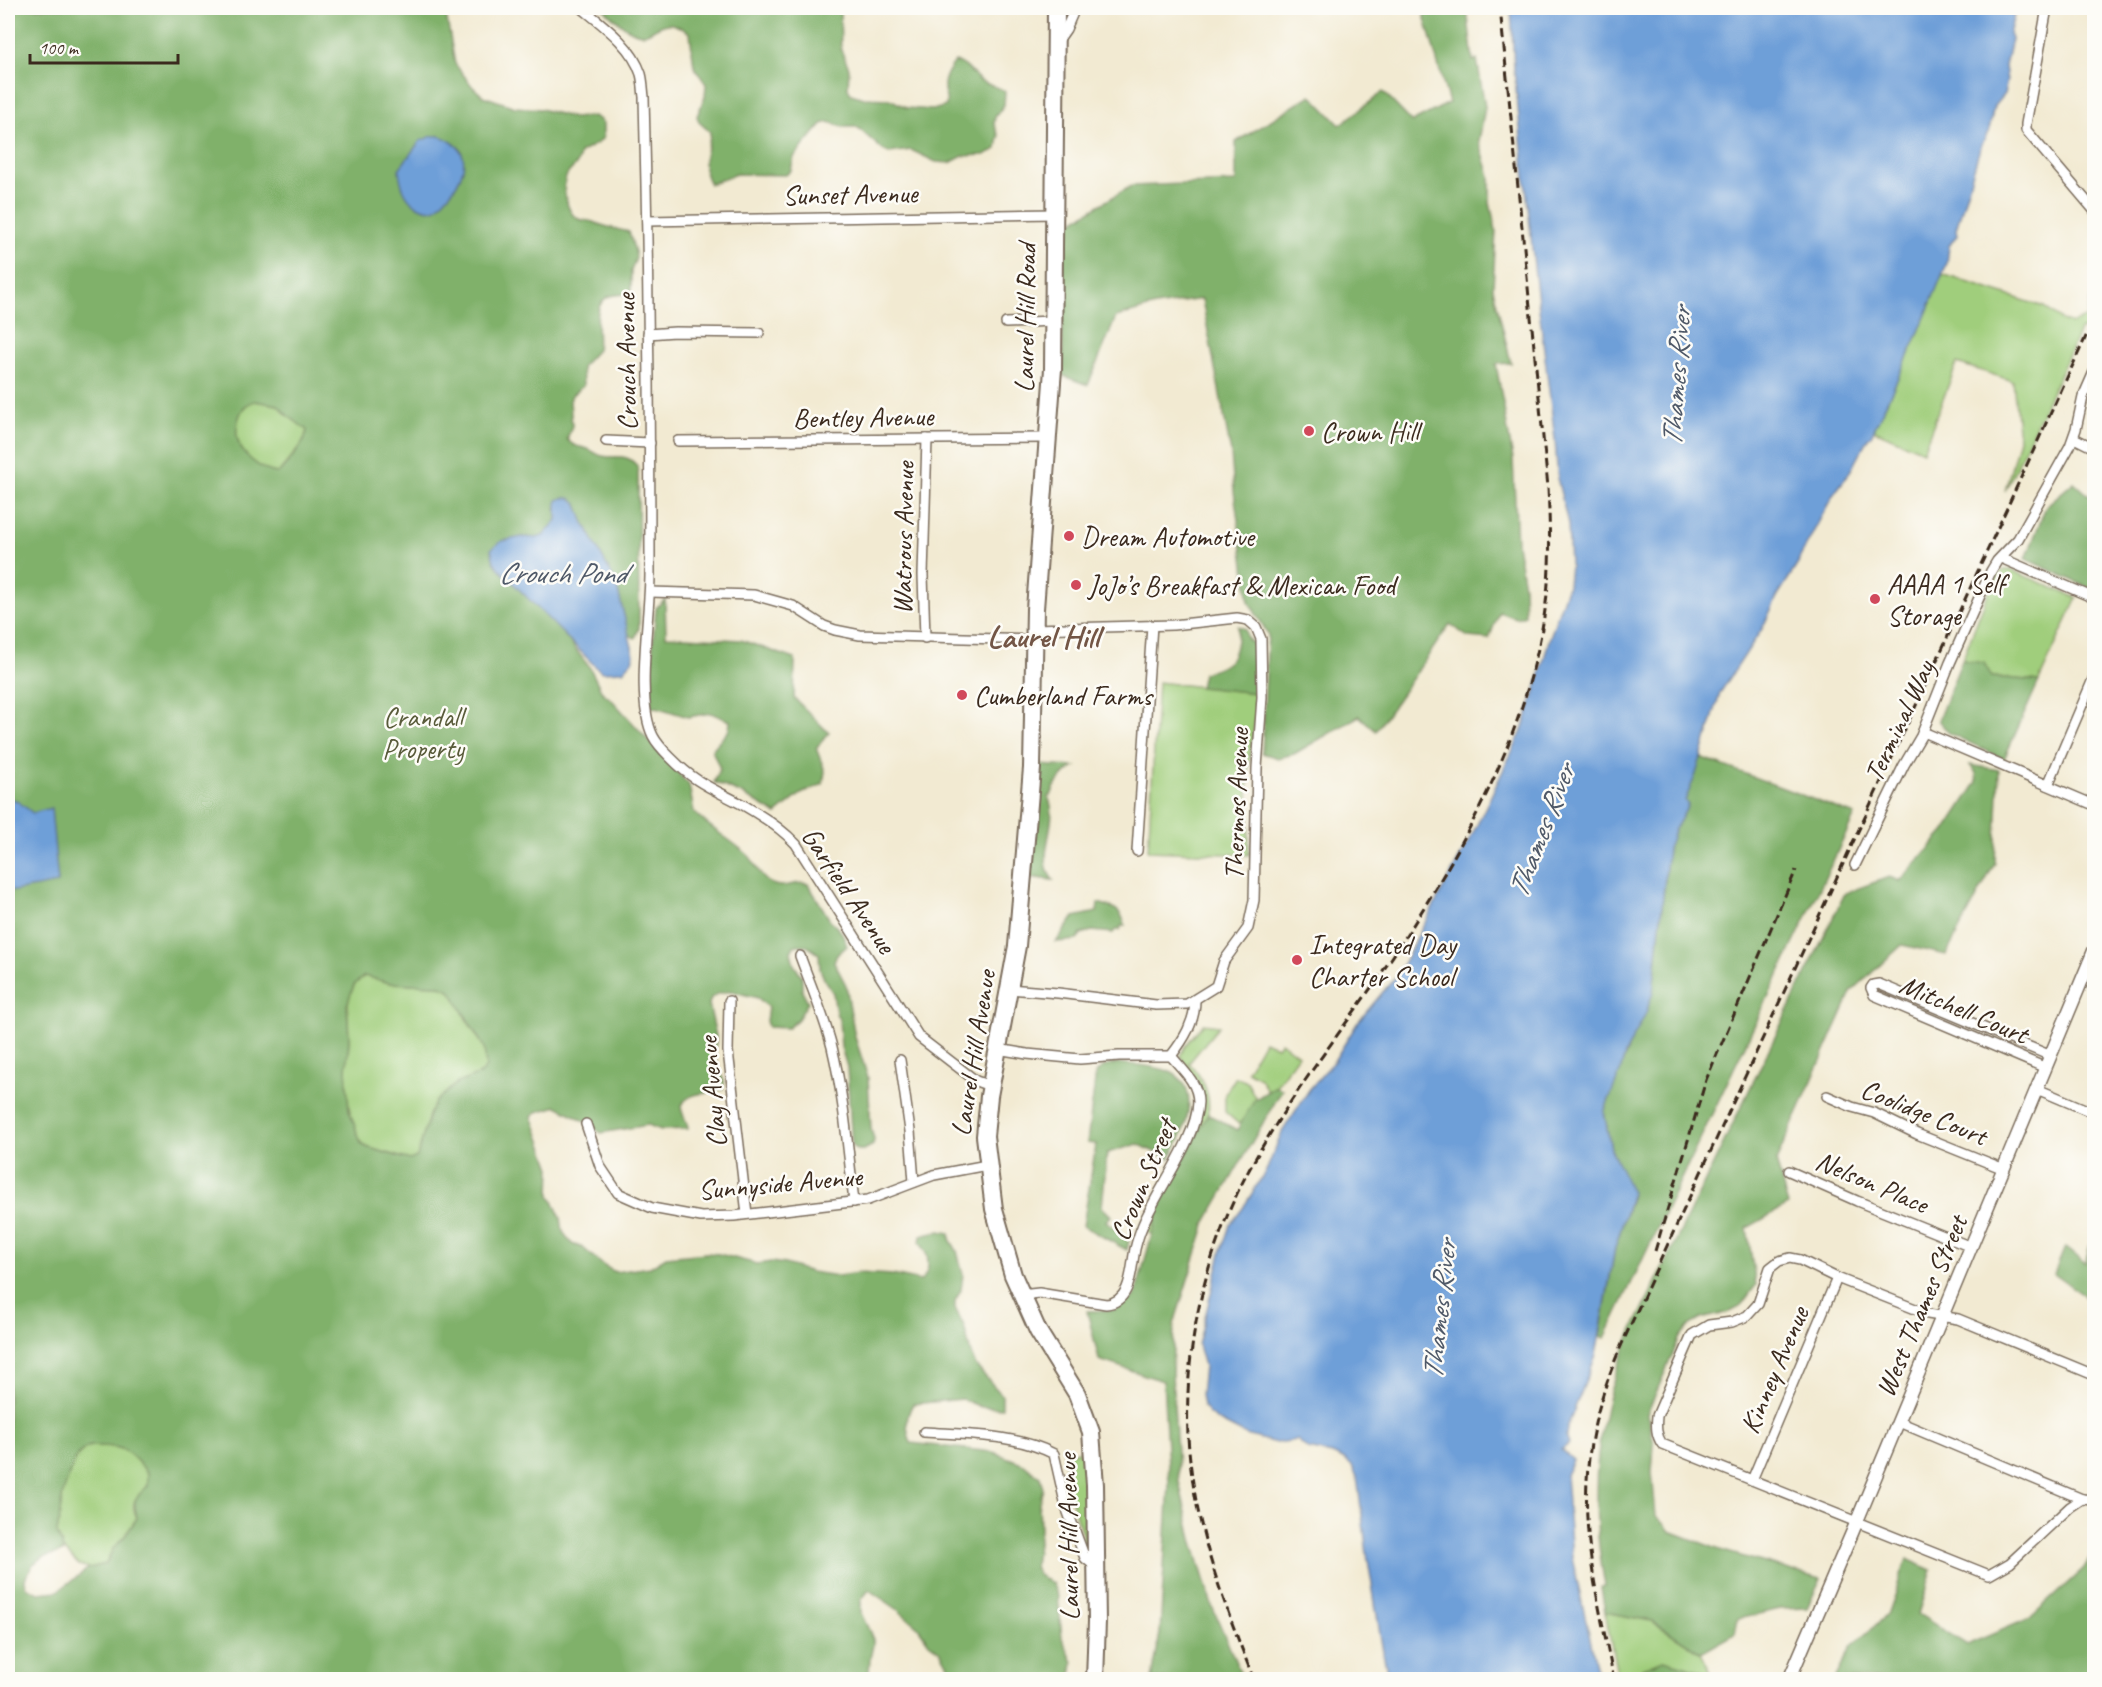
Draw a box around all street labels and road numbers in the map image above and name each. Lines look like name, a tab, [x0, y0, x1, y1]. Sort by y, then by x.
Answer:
street label: Sunset Avenue	[782, 175, 920, 213]
street label: Laurel Hill Road	[1006, 239, 1044, 393]
street label: Crouch Avenue	[607, 291, 645, 431]
street label: Bentley Avenue	[793, 398, 935, 436]
street label: Watrous Avenue	[884, 459, 922, 615]
street label: Terminal Way	[1856, 653, 1943, 787]
street label: Thermos Avenue	[1216, 726, 1256, 881]
street label: Garfield Avenue	[794, 820, 905, 961]
street label: Laurel Hill Avenue	[943, 966, 1004, 1138]
street label: Mitchell Court	[1895, 966, 2036, 1053]
street label: Clay Avenue	[690, 1033, 734, 1149]
street label: Coolidge Court	[1856, 1071, 1995, 1154]
street label: Crown Street	[1102, 1111, 1185, 1246]
street label: Nelson Place	[1811, 1143, 1935, 1222]
street label: Sunnyside Avenue	[697, 1158, 865, 1208]
street label: West Thames Street	[1867, 1208, 1976, 1402]
street label: Kinney Avenue	[1732, 1300, 1817, 1439]
street label: Laurel Hill Avenue	[1049, 1451, 1087, 1621]

